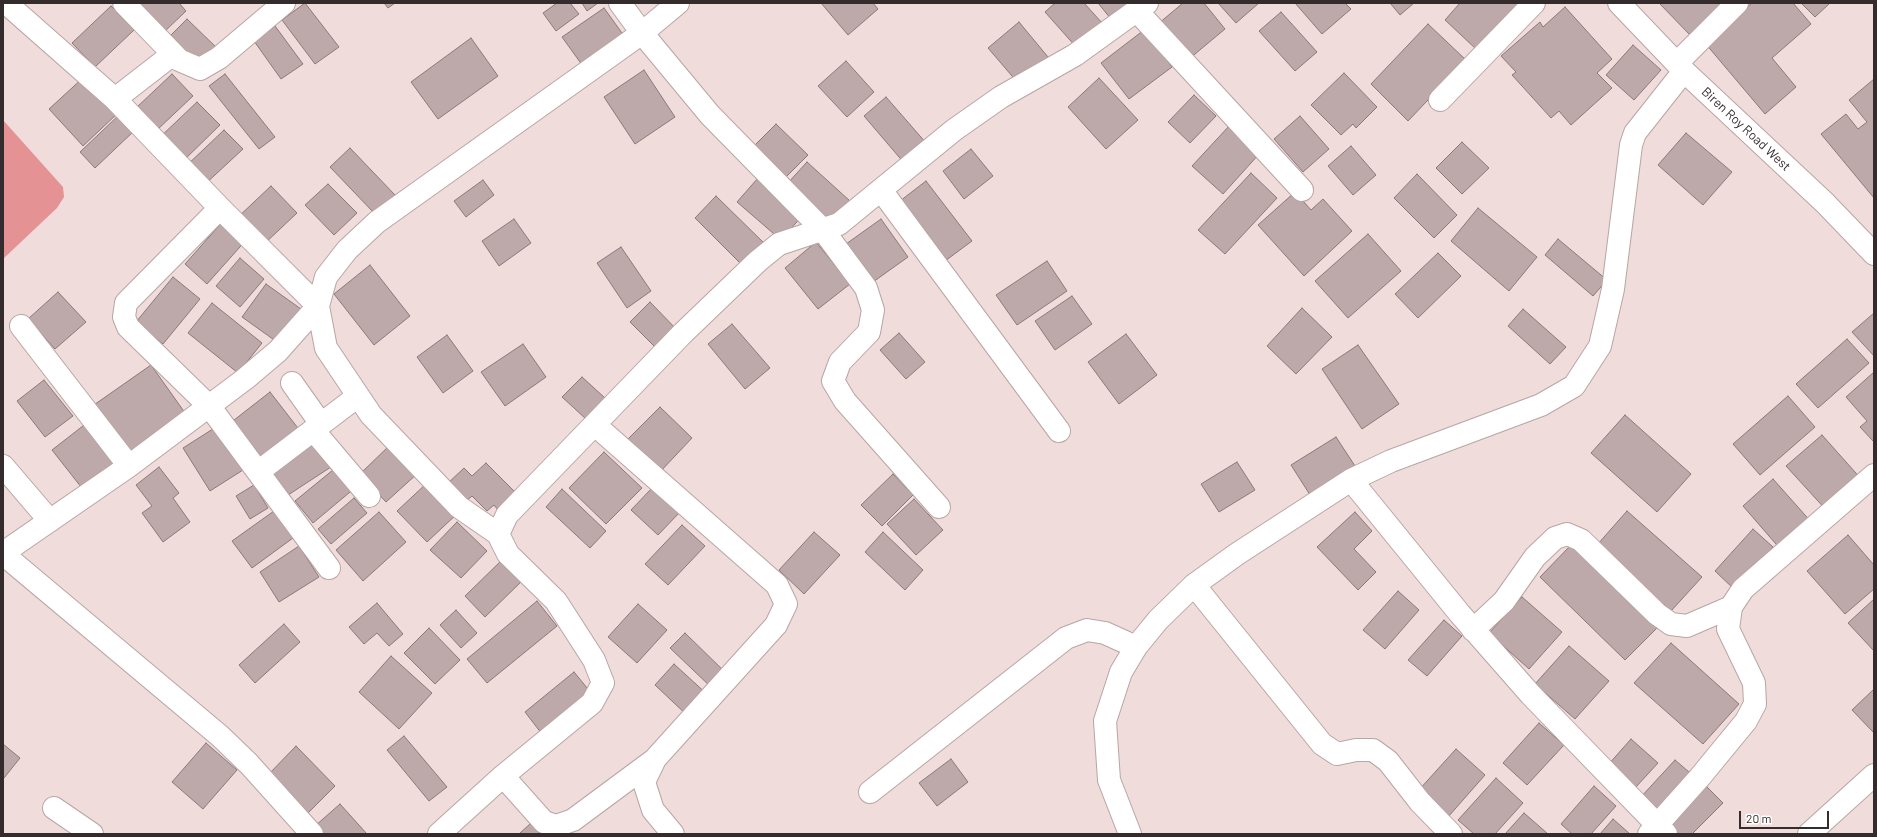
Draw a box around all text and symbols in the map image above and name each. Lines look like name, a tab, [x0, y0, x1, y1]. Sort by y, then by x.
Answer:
street label: Biren Roy Road West	[1698, 84, 1794, 174]
scale bar	[1741, 803, 1831, 829]
text: 20 m	[1746, 811, 1772, 825]

